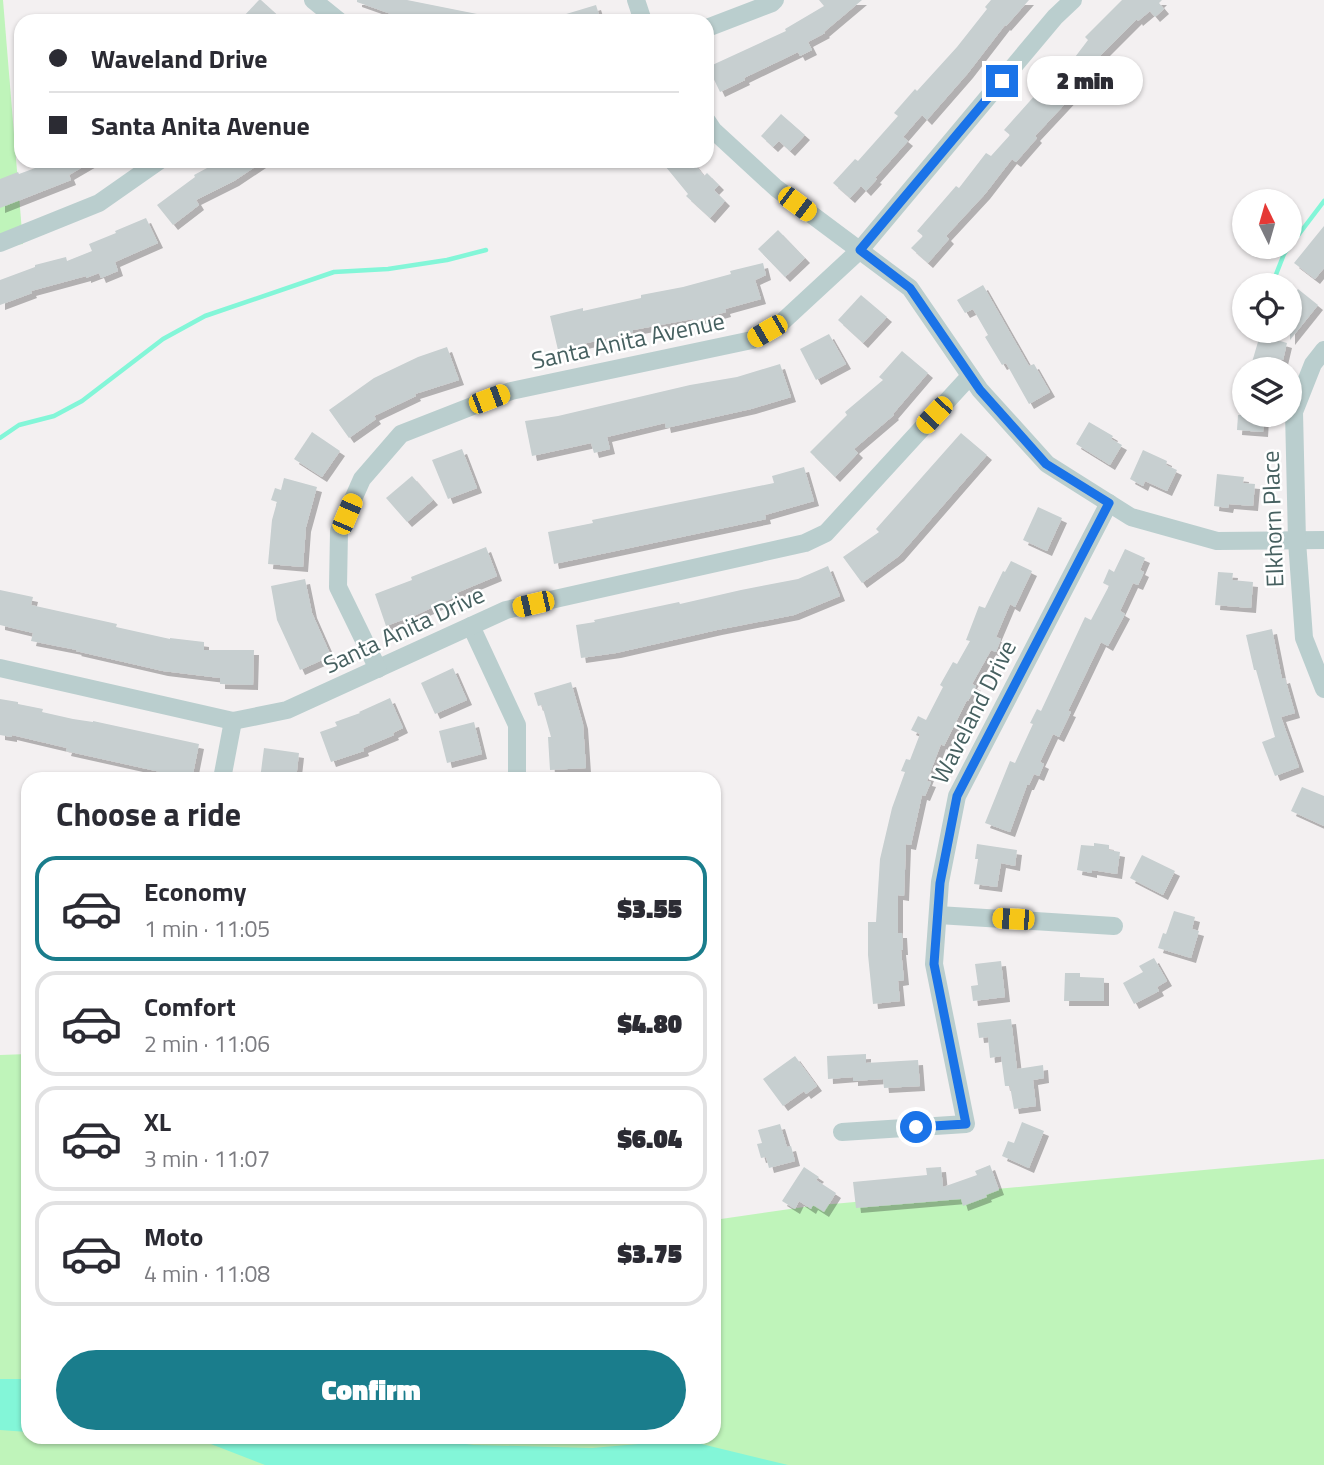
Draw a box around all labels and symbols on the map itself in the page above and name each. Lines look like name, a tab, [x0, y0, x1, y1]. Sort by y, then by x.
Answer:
callout: 2 min	[1026, 56, 1142, 106]
route end	[986, 65, 1018, 97]
car	[774, 183, 821, 225]
north arrow	[1232, 189, 1302, 259]
street label: Santa Anita Avenue	[528, 302, 728, 378]
car	[744, 311, 791, 351]
car	[466, 382, 513, 416]
car	[912, 392, 957, 438]
street label: Elkhorn Place	[1252, 450, 1292, 588]
car	[330, 491, 365, 537]
street label: Santa Anita Drive	[317, 576, 490, 682]
car	[511, 589, 556, 619]
street label: Waveland Drive	[921, 633, 1025, 790]
car	[992, 907, 1035, 931]
route start	[900, 1111, 932, 1143]

